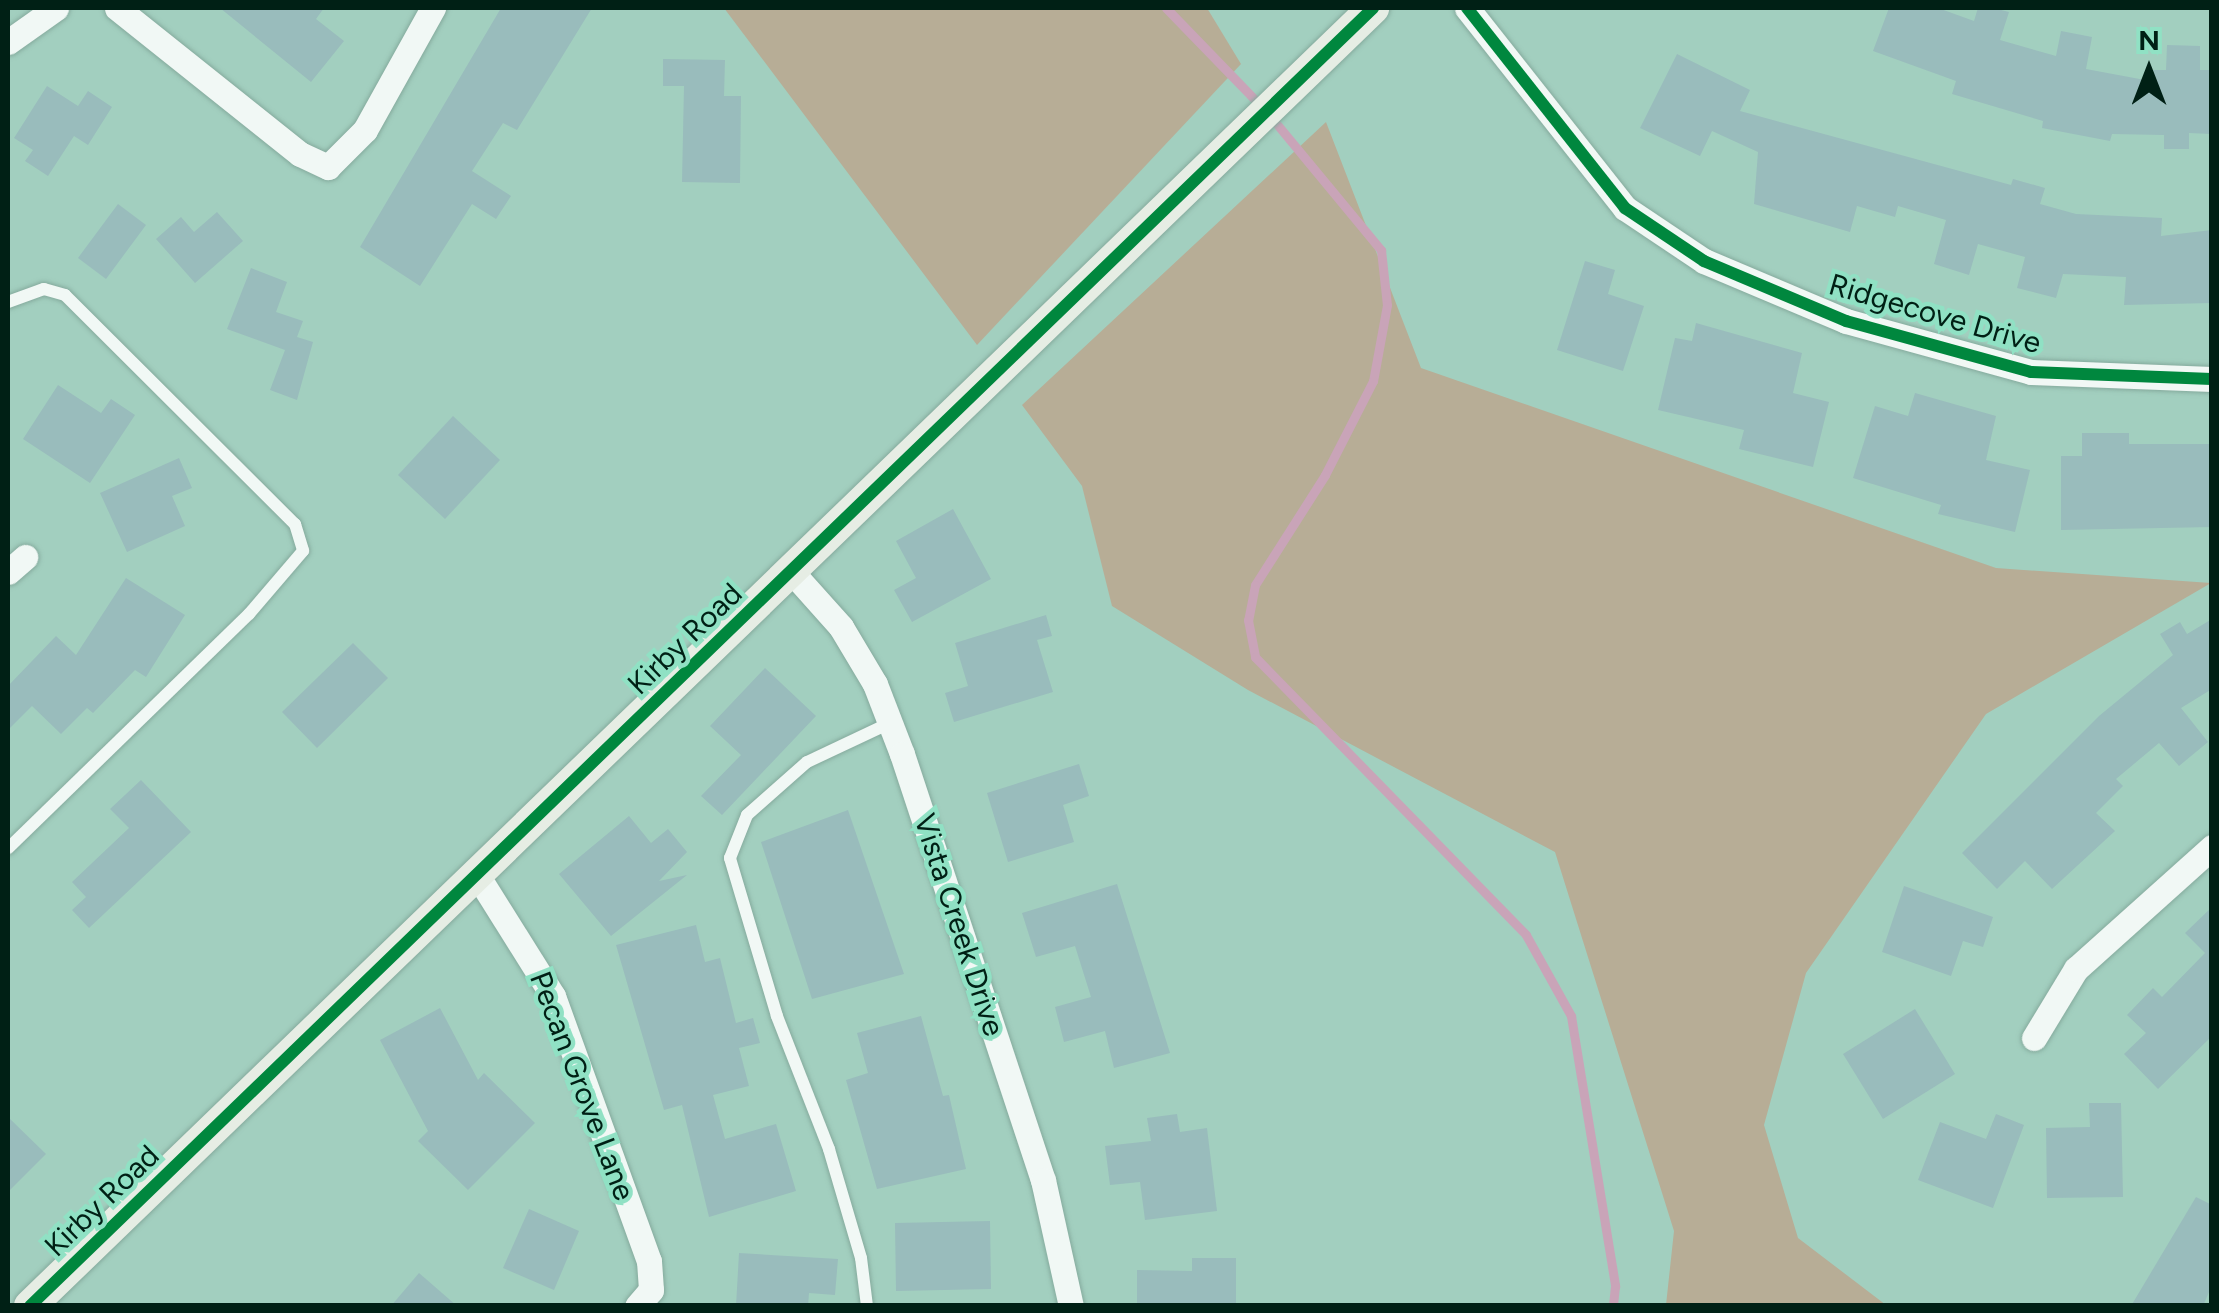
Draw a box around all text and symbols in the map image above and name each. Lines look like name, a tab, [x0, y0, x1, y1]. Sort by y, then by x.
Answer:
north arrow	[2099, 20, 2199, 120]
text: N	[2138, 23, 2160, 57]
street label: Ridgecove Drive	[1825, 267, 2045, 361]
street label: Kirby Road	[620, 576, 750, 702]
street label: Vista Creek Drive	[906, 809, 1012, 1041]
street label: Pecan Grove Lane	[522, 967, 642, 1205]
street label: Kirby Road	[37, 1138, 167, 1264]

